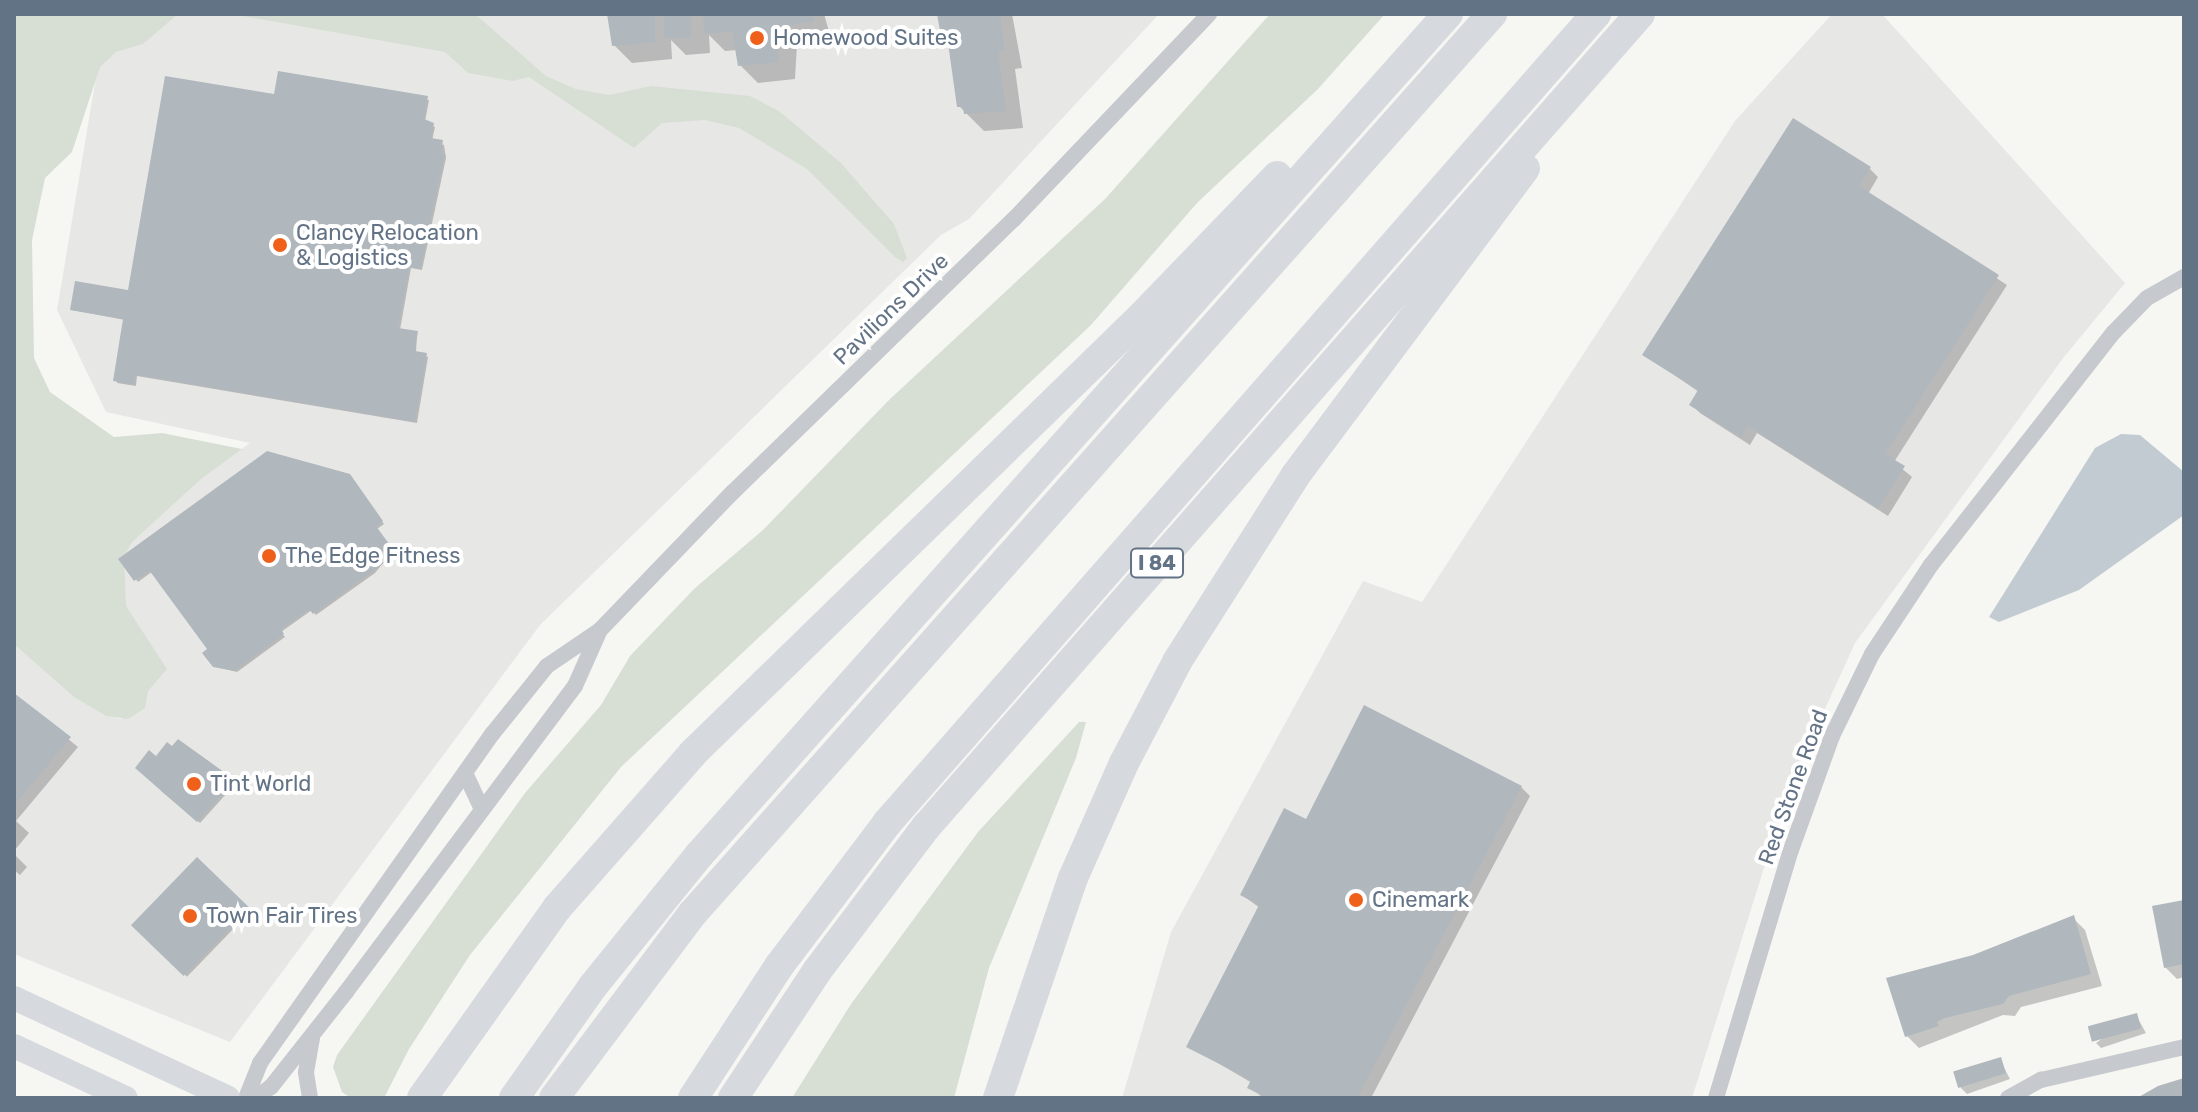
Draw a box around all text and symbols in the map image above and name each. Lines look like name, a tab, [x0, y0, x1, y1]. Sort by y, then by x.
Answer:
place label: Homewood Suites	[773, 25, 958, 51]
marker: Homewood Suites	[748, 29, 766, 47]
place label: Clancy Relocation & Logistics	[296, 219, 479, 270]
marker: Clancy Relocation & Logistics	[271, 236, 289, 254]
street label: Pavilions Drive	[828, 248, 954, 370]
place label: The Edge Fitness	[285, 543, 460, 569]
marker: The Edge Fitness	[260, 547, 278, 565]
road number: I 84	[1129, 547, 1185, 579]
street label: Red Stone Road	[1753, 706, 1833, 868]
place label: Tint World	[210, 771, 312, 797]
marker: Tint World	[185, 775, 203, 793]
place label: Cinemark	[1372, 887, 1469, 913]
marker: Cinemark	[1347, 891, 1365, 909]
place label: Town Fair Tires	[206, 903, 358, 929]
marker: Town Fair Tires	[181, 907, 199, 925]

